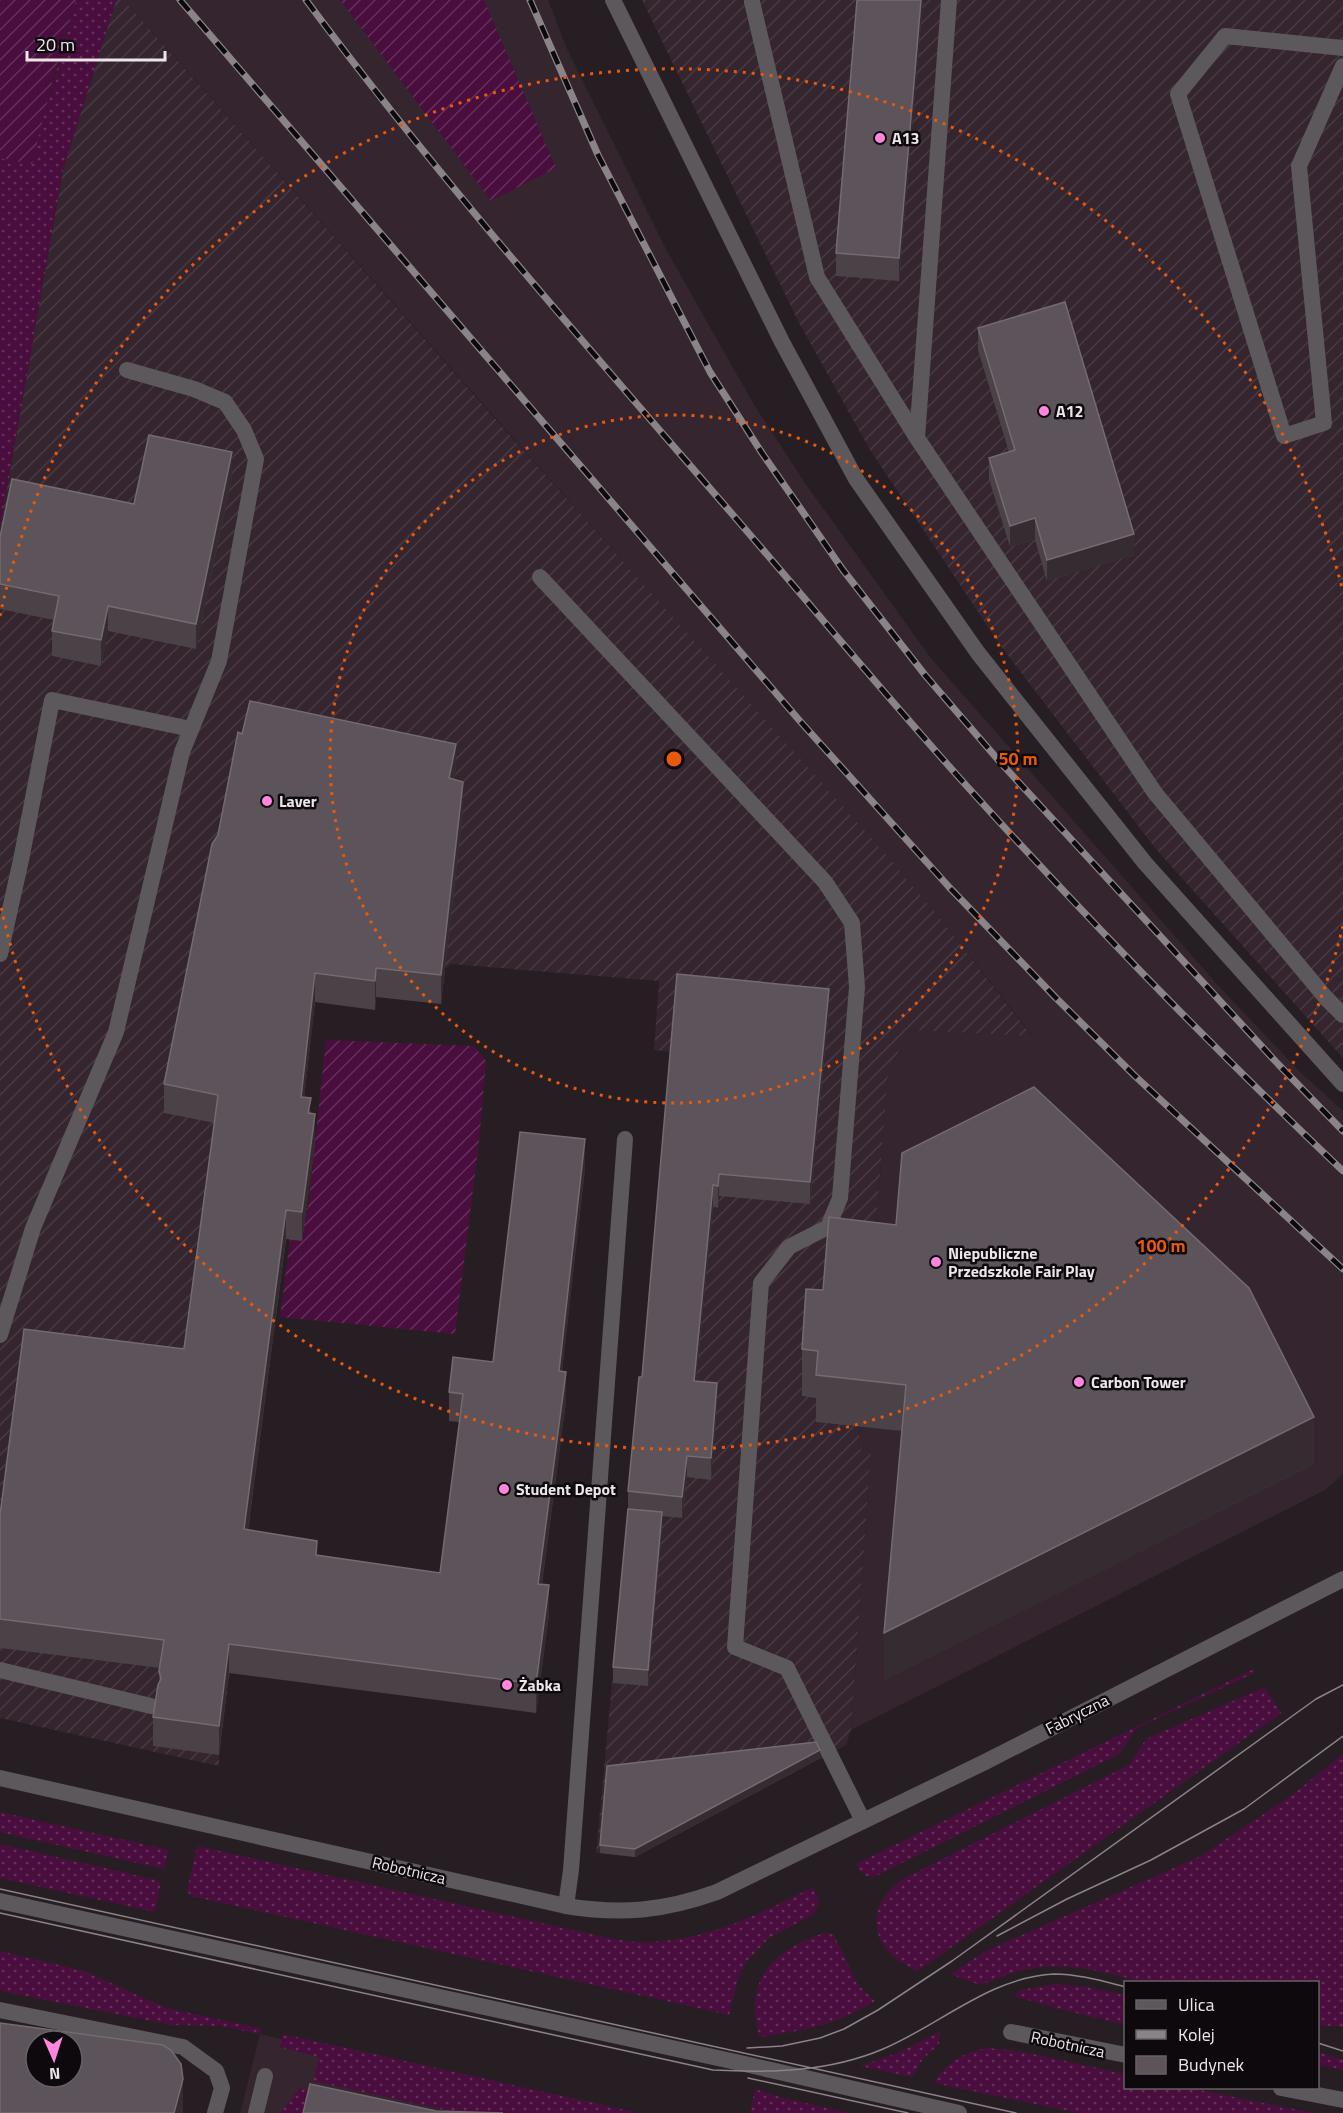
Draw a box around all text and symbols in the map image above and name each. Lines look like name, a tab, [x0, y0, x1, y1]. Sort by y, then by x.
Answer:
scale bar	[27, 24, 165, 62]
text: 20 m	[36, 31, 75, 58]
place label: A13	[892, 126, 920, 150]
marker: A13	[873, 131, 887, 145]
place label: A12	[1056, 399, 1084, 423]
marker: A12	[1037, 404, 1051, 418]
text: 50 m	[998, 745, 1038, 772]
centre of rings	[664, 749, 684, 769]
place label: Laver	[279, 789, 317, 813]
marker: Laver	[260, 794, 274, 808]
text: 100 m	[1136, 1232, 1186, 1259]
place label: Niepubliczne Przedszkole Fair Play	[948, 1241, 1095, 1283]
marker: Niepubliczne Przedszkole Fair Play	[929, 1255, 943, 1269]
place label: Carbon Tower	[1091, 1370, 1186, 1394]
marker: Carbon Tower	[1072, 1375, 1086, 1389]
place label: Student Depot	[516, 1477, 616, 1501]
marker: Student Depot	[497, 1482, 511, 1496]
place label: Żabka	[519, 1673, 561, 1697]
marker: Żabka	[500, 1678, 514, 1692]
street label: Fabryczna	[1041, 1688, 1113, 1740]
street label: Robotnicza	[370, 1850, 448, 1890]
legend	[1124, 1981, 1319, 2089]
text: Ulica	[1178, 1991, 1215, 2018]
text: Kolej	[1178, 2021, 1215, 2048]
street label: Robotnicza	[1029, 2024, 1107, 2064]
north arrow	[24, 2029, 84, 2089]
text: Budynek	[1178, 2051, 1245, 2078]
text: N	[49, 2062, 61, 2086]

